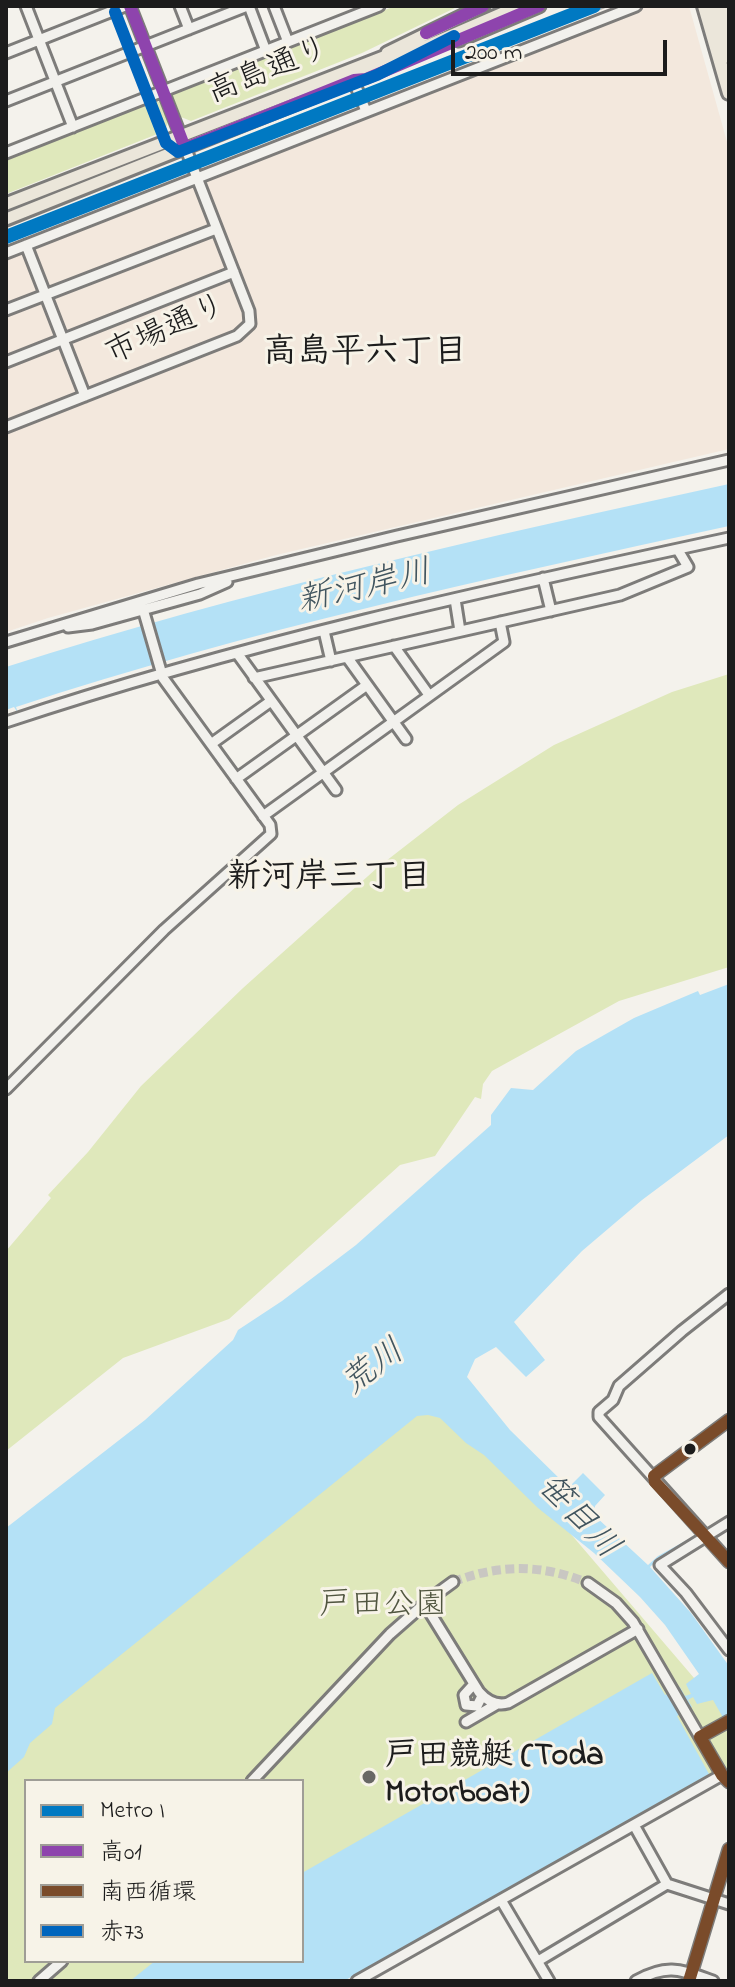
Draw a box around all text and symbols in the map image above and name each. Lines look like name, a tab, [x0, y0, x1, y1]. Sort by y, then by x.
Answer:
scale bar	[455, 24, 671, 74]
street label: 高島通り	[202, 31, 336, 115]
text: 200 m	[465, 36, 522, 71]
street label: 市場通り	[101, 288, 233, 376]
district label: 高島平六丁目	[263, 335, 467, 375]
water label: 新河岸川	[294, 555, 436, 625]
district label: 新河岸三丁目	[227, 860, 431, 900]
water label: 荒川	[336, 1333, 414, 1407]
unlabelled marker	[682, 1441, 698, 1457]
water label: 笹目川	[526, 1468, 626, 1570]
park label: 戸田公園	[319, 1589, 447, 1627]
place label: 戸田競艇 (Toda Motorboat)	[385, 1740, 603, 1815]
marker: 戸田競艇 (Toda Motorboat)	[360, 1768, 378, 1786]
legend	[24, 1779, 304, 1963]
text: Metro I	[100, 1794, 165, 1829]
text: 高01	[100, 1836, 142, 1871]
text: 南西循環	[100, 1876, 196, 1911]
text: 赤73	[100, 1916, 144, 1951]

